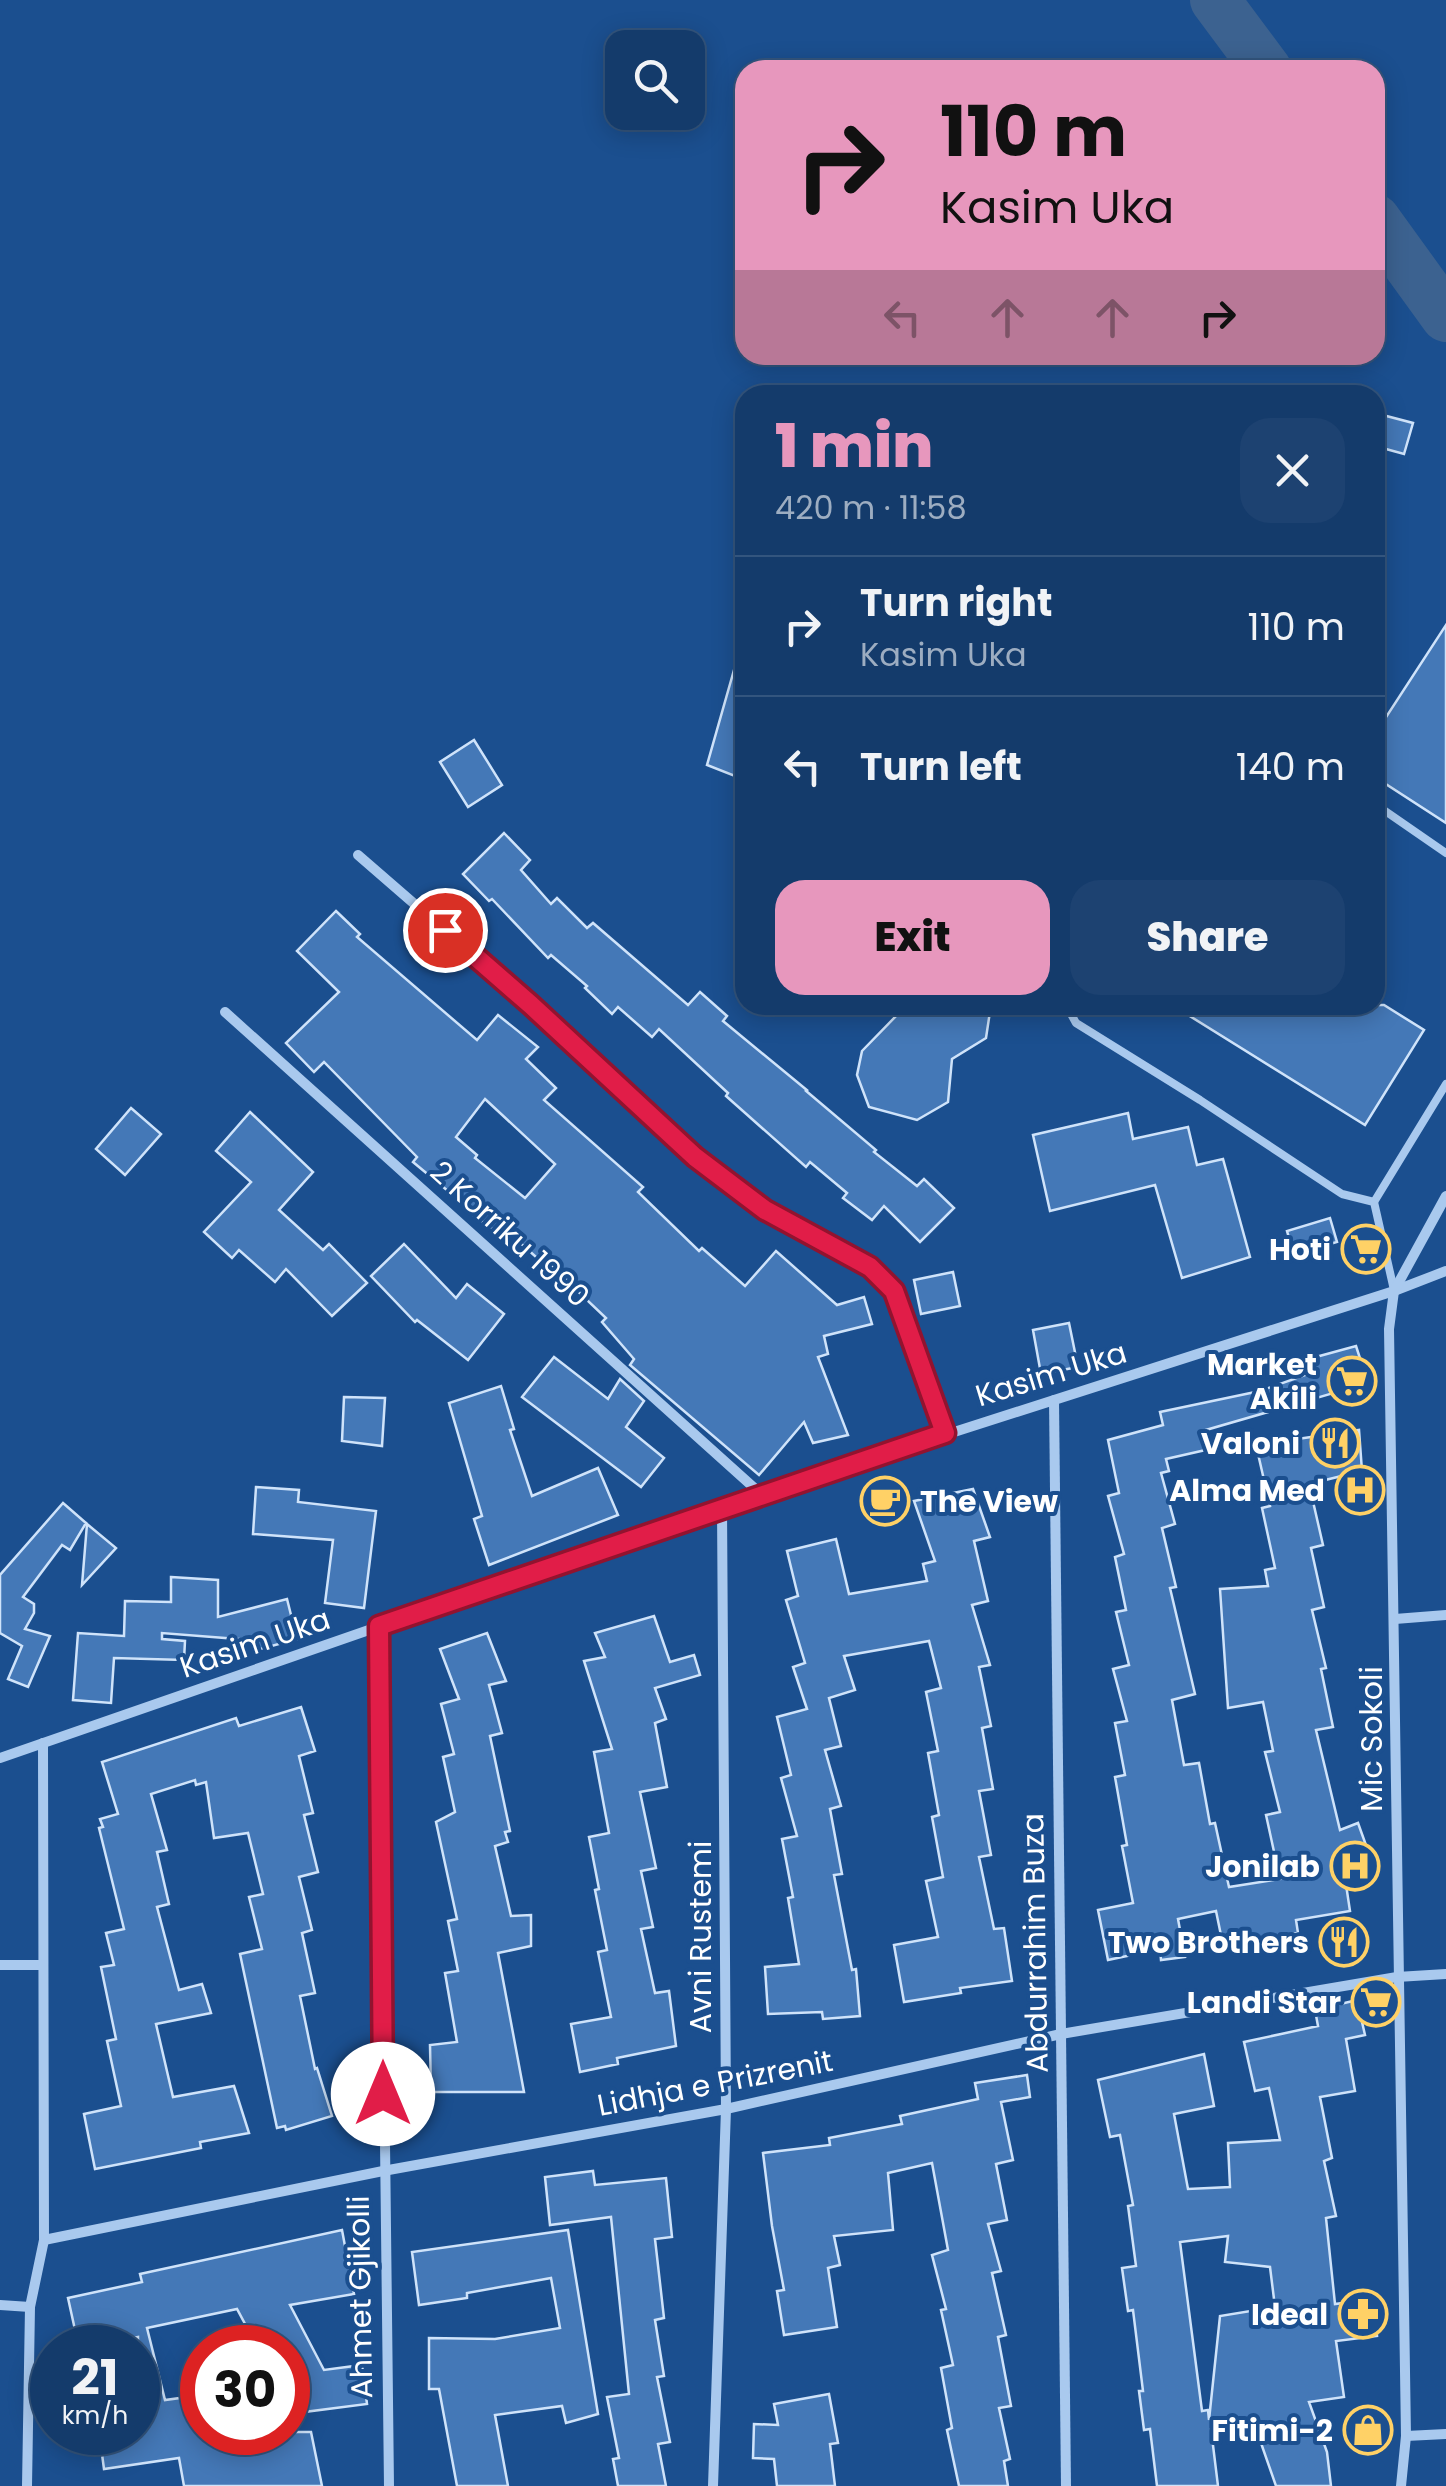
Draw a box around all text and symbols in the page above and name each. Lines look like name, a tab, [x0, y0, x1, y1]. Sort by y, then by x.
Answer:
map controls	[605, 30, 705, 130]
button: search	[605, 30, 705, 130]
text: 110 m	[940, 82, 1127, 181]
icon: right	[775, 100, 905, 230]
text: Kasim Uka	[940, 176, 1174, 239]
icon: left	[875, 290, 930, 345]
icon: ahead	[980, 290, 1035, 345]
icon: ahead	[1085, 290, 1140, 345]
icon: right	[1190, 290, 1245, 345]
text: 1 min	[775, 404, 933, 488]
button: close	[1240, 418, 1345, 523]
text: 420 m · 11:58	[775, 485, 967, 530]
text: Turn right	[860, 576, 1052, 629]
icon: right	[775, 599, 830, 654]
text: 110 m	[1248, 600, 1345, 653]
text: Kasim Uka	[860, 632, 1027, 677]
icon: left	[775, 739, 830, 794]
text: Turn left	[860, 740, 1022, 793]
text: 140 m	[1236, 740, 1345, 793]
button: Exit	[775, 880, 1050, 995]
button: Share	[1070, 880, 1345, 995]
pin	[403, 888, 488, 973]
icon: arrive	[418, 903, 473, 958]
street label: 2 Korriku 1990	[421, 1151, 599, 1317]
supermarket icon: Hoti	[1340, 1223, 1392, 1275]
place label: Hoti	[1269, 1228, 1331, 1271]
street label: Kasim Uka	[970, 1331, 1132, 1417]
place label: Market Akili	[1207, 1343, 1317, 1420]
supermarket icon: Market Akili	[1326, 1355, 1378, 1407]
restaurant icon: Valoni	[1309, 1417, 1361, 1469]
place label: Valoni	[1201, 1422, 1300, 1465]
hospital icon: Alma Med	[1334, 1464, 1386, 1516]
place label: Alma Med	[1169, 1469, 1325, 1512]
cafe icon: The View	[859, 1475, 911, 1527]
place label: The View	[920, 1480, 1058, 1523]
street label: Kasim Uka	[174, 1597, 336, 1689]
street label: Mic Sokoli	[1350, 1666, 1393, 1812]
street label: Abdurrahim Buza	[1011, 1813, 1059, 2073]
hospital icon: Jonilab	[1329, 1840, 1381, 1892]
street label: Avni Rustemi	[679, 1841, 722, 2033]
place label: Jonilab	[1205, 1845, 1320, 1888]
restaurant icon: Two Brothers	[1318, 1916, 1370, 1968]
place label: Two Brothers	[1108, 1921, 1309, 1964]
supermarket icon: Landi Star	[1350, 1976, 1402, 2028]
place label: Landi Star	[1187, 1981, 1341, 2024]
street label: Lidhja e Prizrenit	[594, 2039, 836, 2127]
position arrow	[331, 2042, 435, 2146]
street label: Ahmet Gjikolli	[337, 2195, 383, 2399]
pharmacy icon: Ideal	[1337, 2288, 1389, 2340]
place label: Ideal	[1251, 2293, 1328, 2336]
speed limit sign: 30	[180, 2325, 310, 2455]
text: 21	[71, 2342, 119, 2413]
text: km/h	[62, 2398, 128, 2433]
shop icon: Fitimi-2	[1342, 2404, 1394, 2456]
place label: Fitimi-2	[1212, 2409, 1333, 2452]

